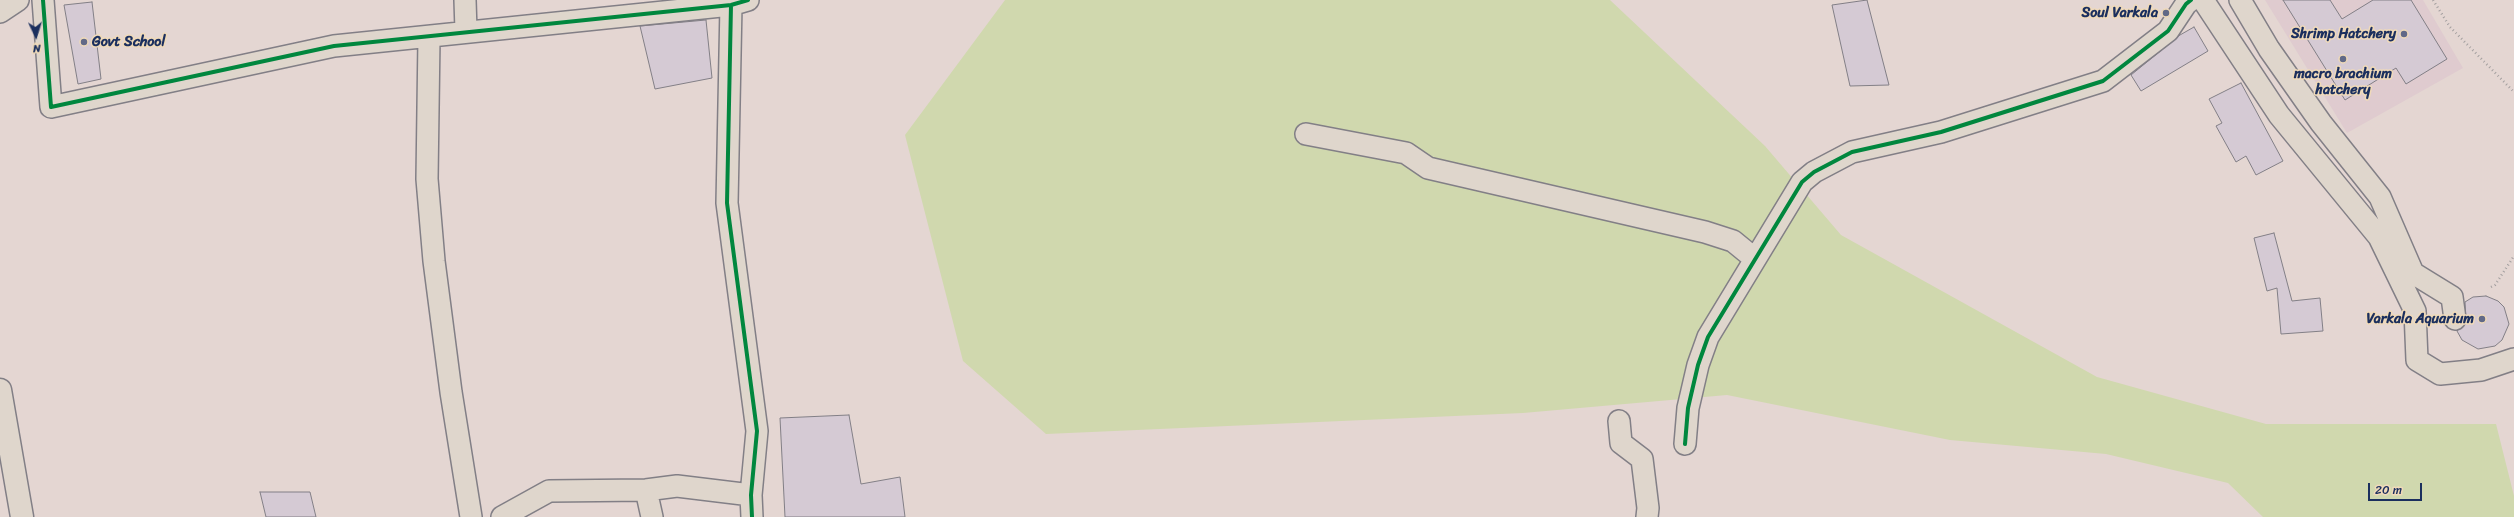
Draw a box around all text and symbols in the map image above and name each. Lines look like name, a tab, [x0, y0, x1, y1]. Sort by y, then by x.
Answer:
place label: Soul Varkala	[2081, 5, 2158, 21]
marker: Soul Varkala	[2161, 8, 2171, 18]
north arrow	[16, 16, 56, 56]
place label: Shrimp Hatchery	[2291, 26, 2396, 42]
marker: Shrimp Hatchery	[2399, 29, 2409, 39]
place label: Govt School	[92, 34, 165, 50]
marker: Govt School	[79, 37, 89, 47]
text: N	[32, 39, 41, 58]
marker: macro brachium hatchery	[2338, 54, 2348, 64]
place label: macro brachium hatchery	[2294, 66, 2392, 98]
place label: Varkala Aquarium	[2366, 311, 2474, 327]
marker: Varkala Aquarium	[2477, 314, 2487, 324]
scale bar	[2370, 475, 2424, 501]
text: 20 m	[2375, 479, 2402, 501]

